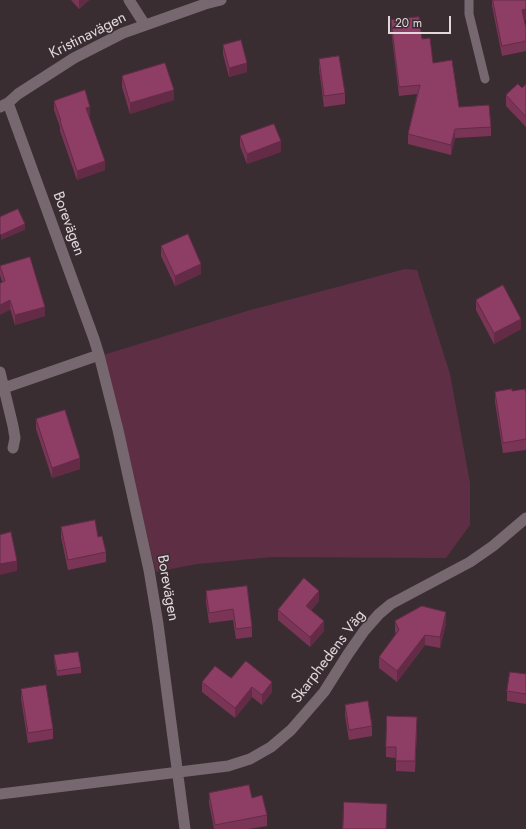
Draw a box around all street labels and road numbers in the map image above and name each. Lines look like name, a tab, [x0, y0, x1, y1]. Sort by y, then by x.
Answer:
street label: Kristinavägen	[46, 9, 130, 63]
street label: Borevägen	[48, 189, 88, 259]
street label: Borevägen	[152, 553, 182, 623]
street label: Skarphedens Väg	[288, 607, 370, 707]

